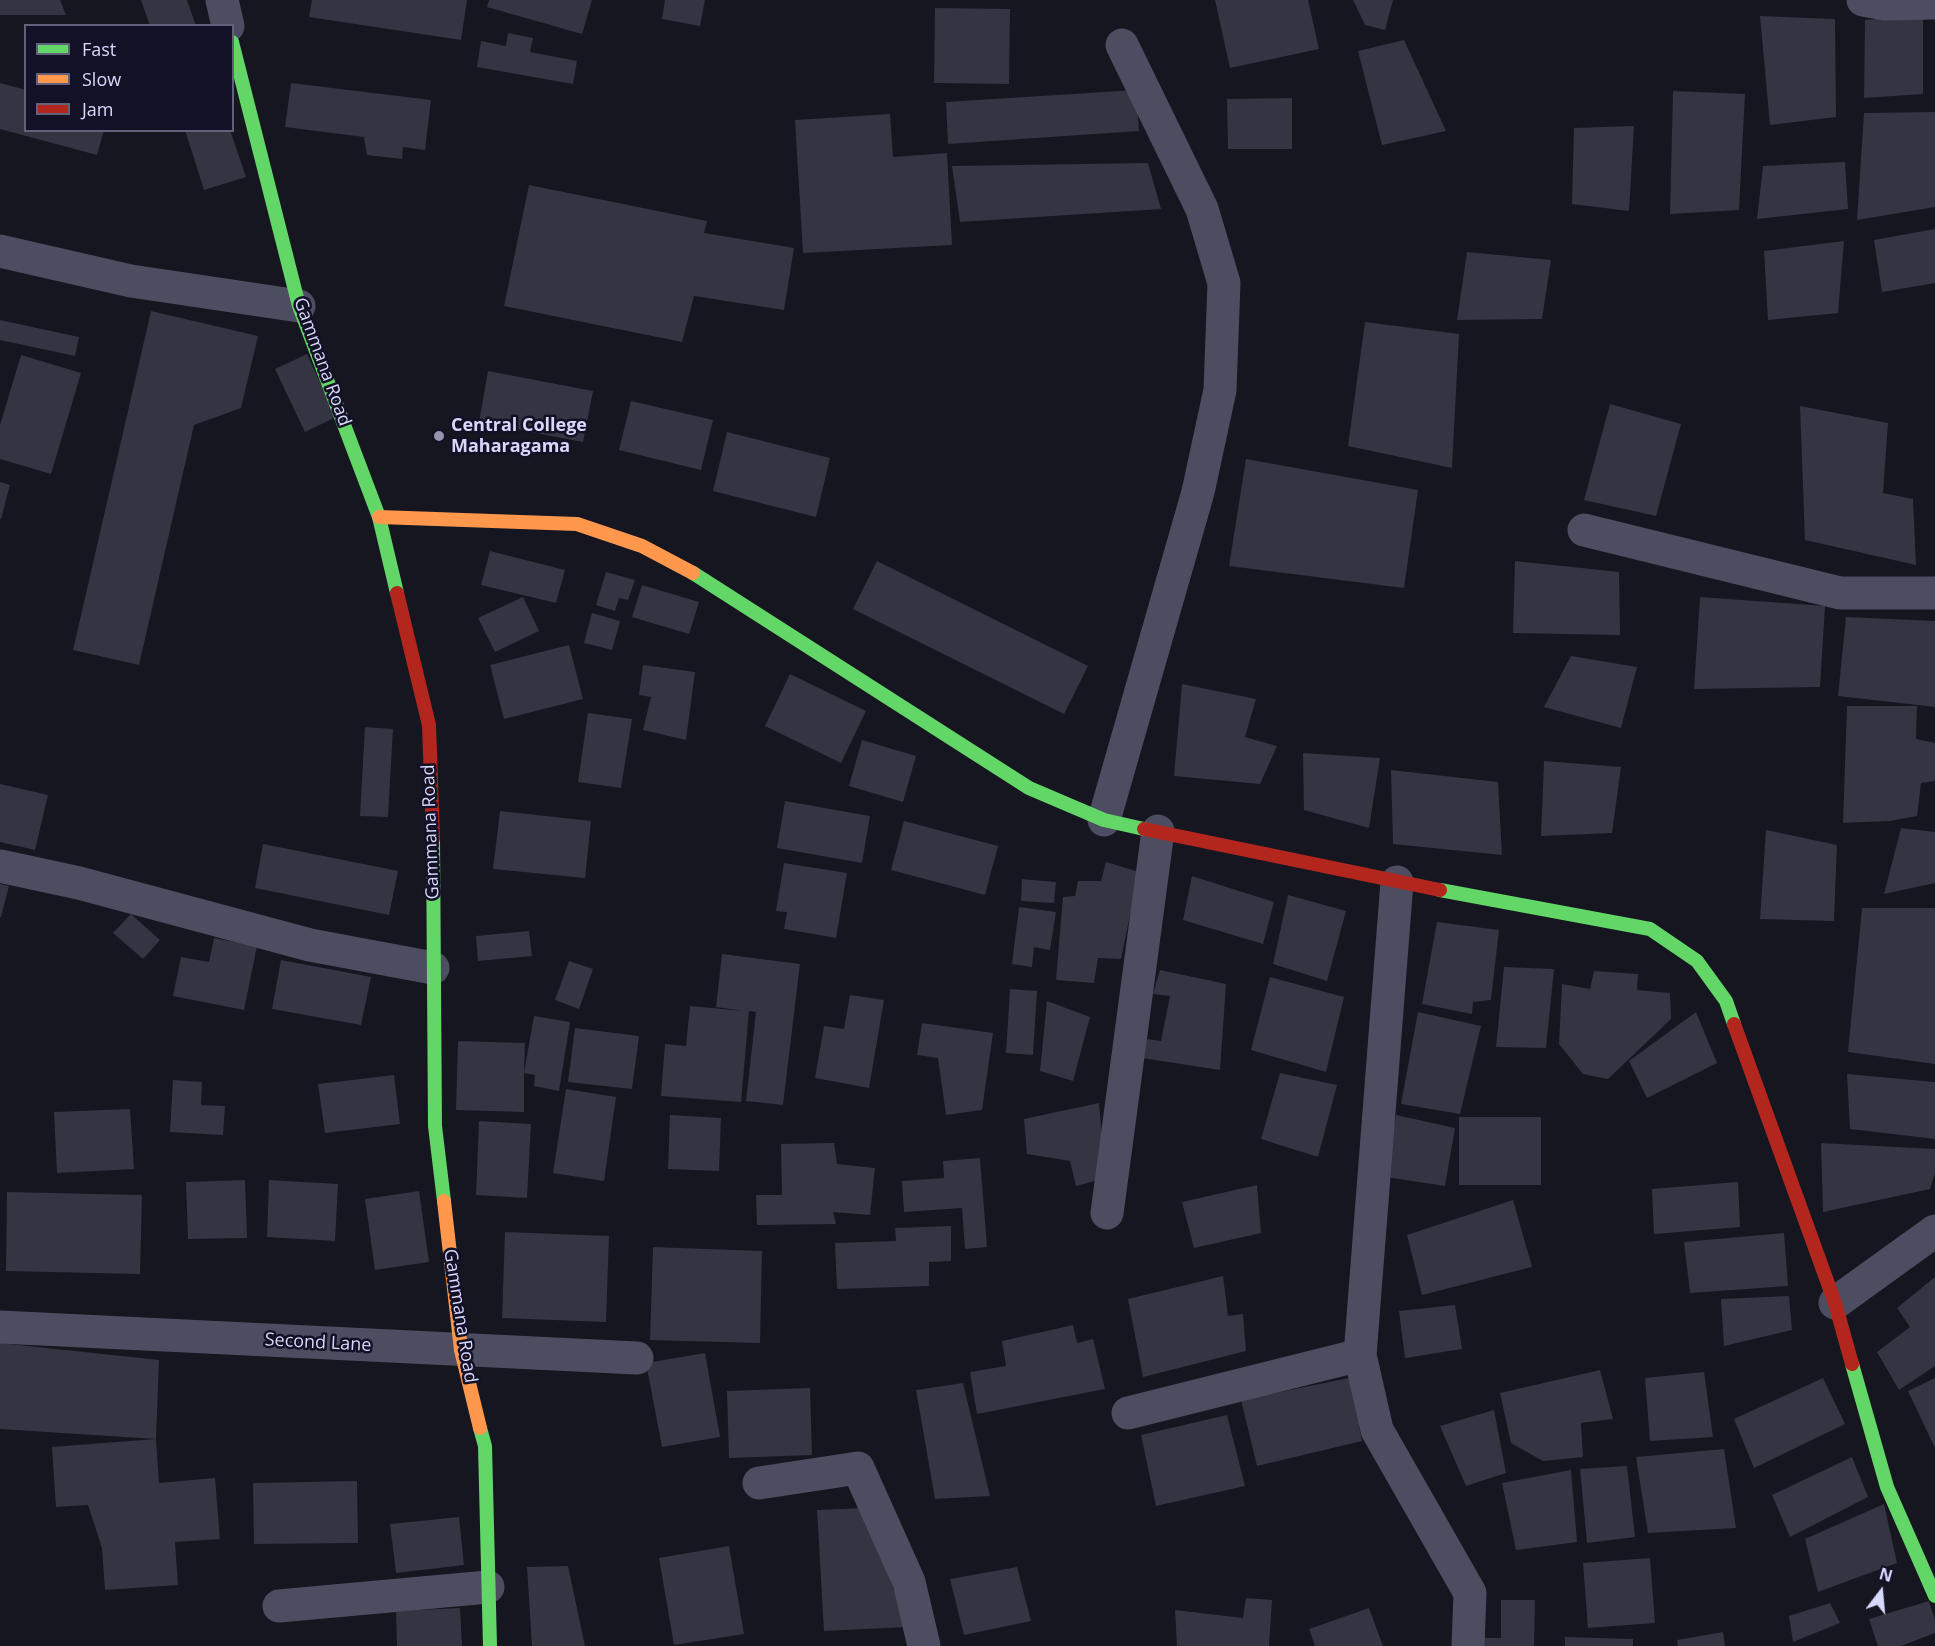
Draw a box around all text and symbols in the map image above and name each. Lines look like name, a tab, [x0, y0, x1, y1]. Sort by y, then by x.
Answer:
legend	[24, 24, 234, 132]
text: Fast	[82, 37, 116, 61]
text: Slow	[82, 67, 121, 91]
text: Jam	[82, 97, 114, 121]
street label: Gammana Road	[289, 295, 355, 429]
place label: Central College Maharagama	[451, 415, 587, 458]
marker: Central College Maharagama	[432, 429, 446, 443]
street label: Gammana Road	[418, 764, 444, 900]
street label: Gammana Road	[439, 1248, 481, 1384]
street label: Second Lane	[264, 1329, 372, 1357]
north arrow	[1851, 1562, 1911, 1622]
text: N	[1877, 1562, 1895, 1587]

